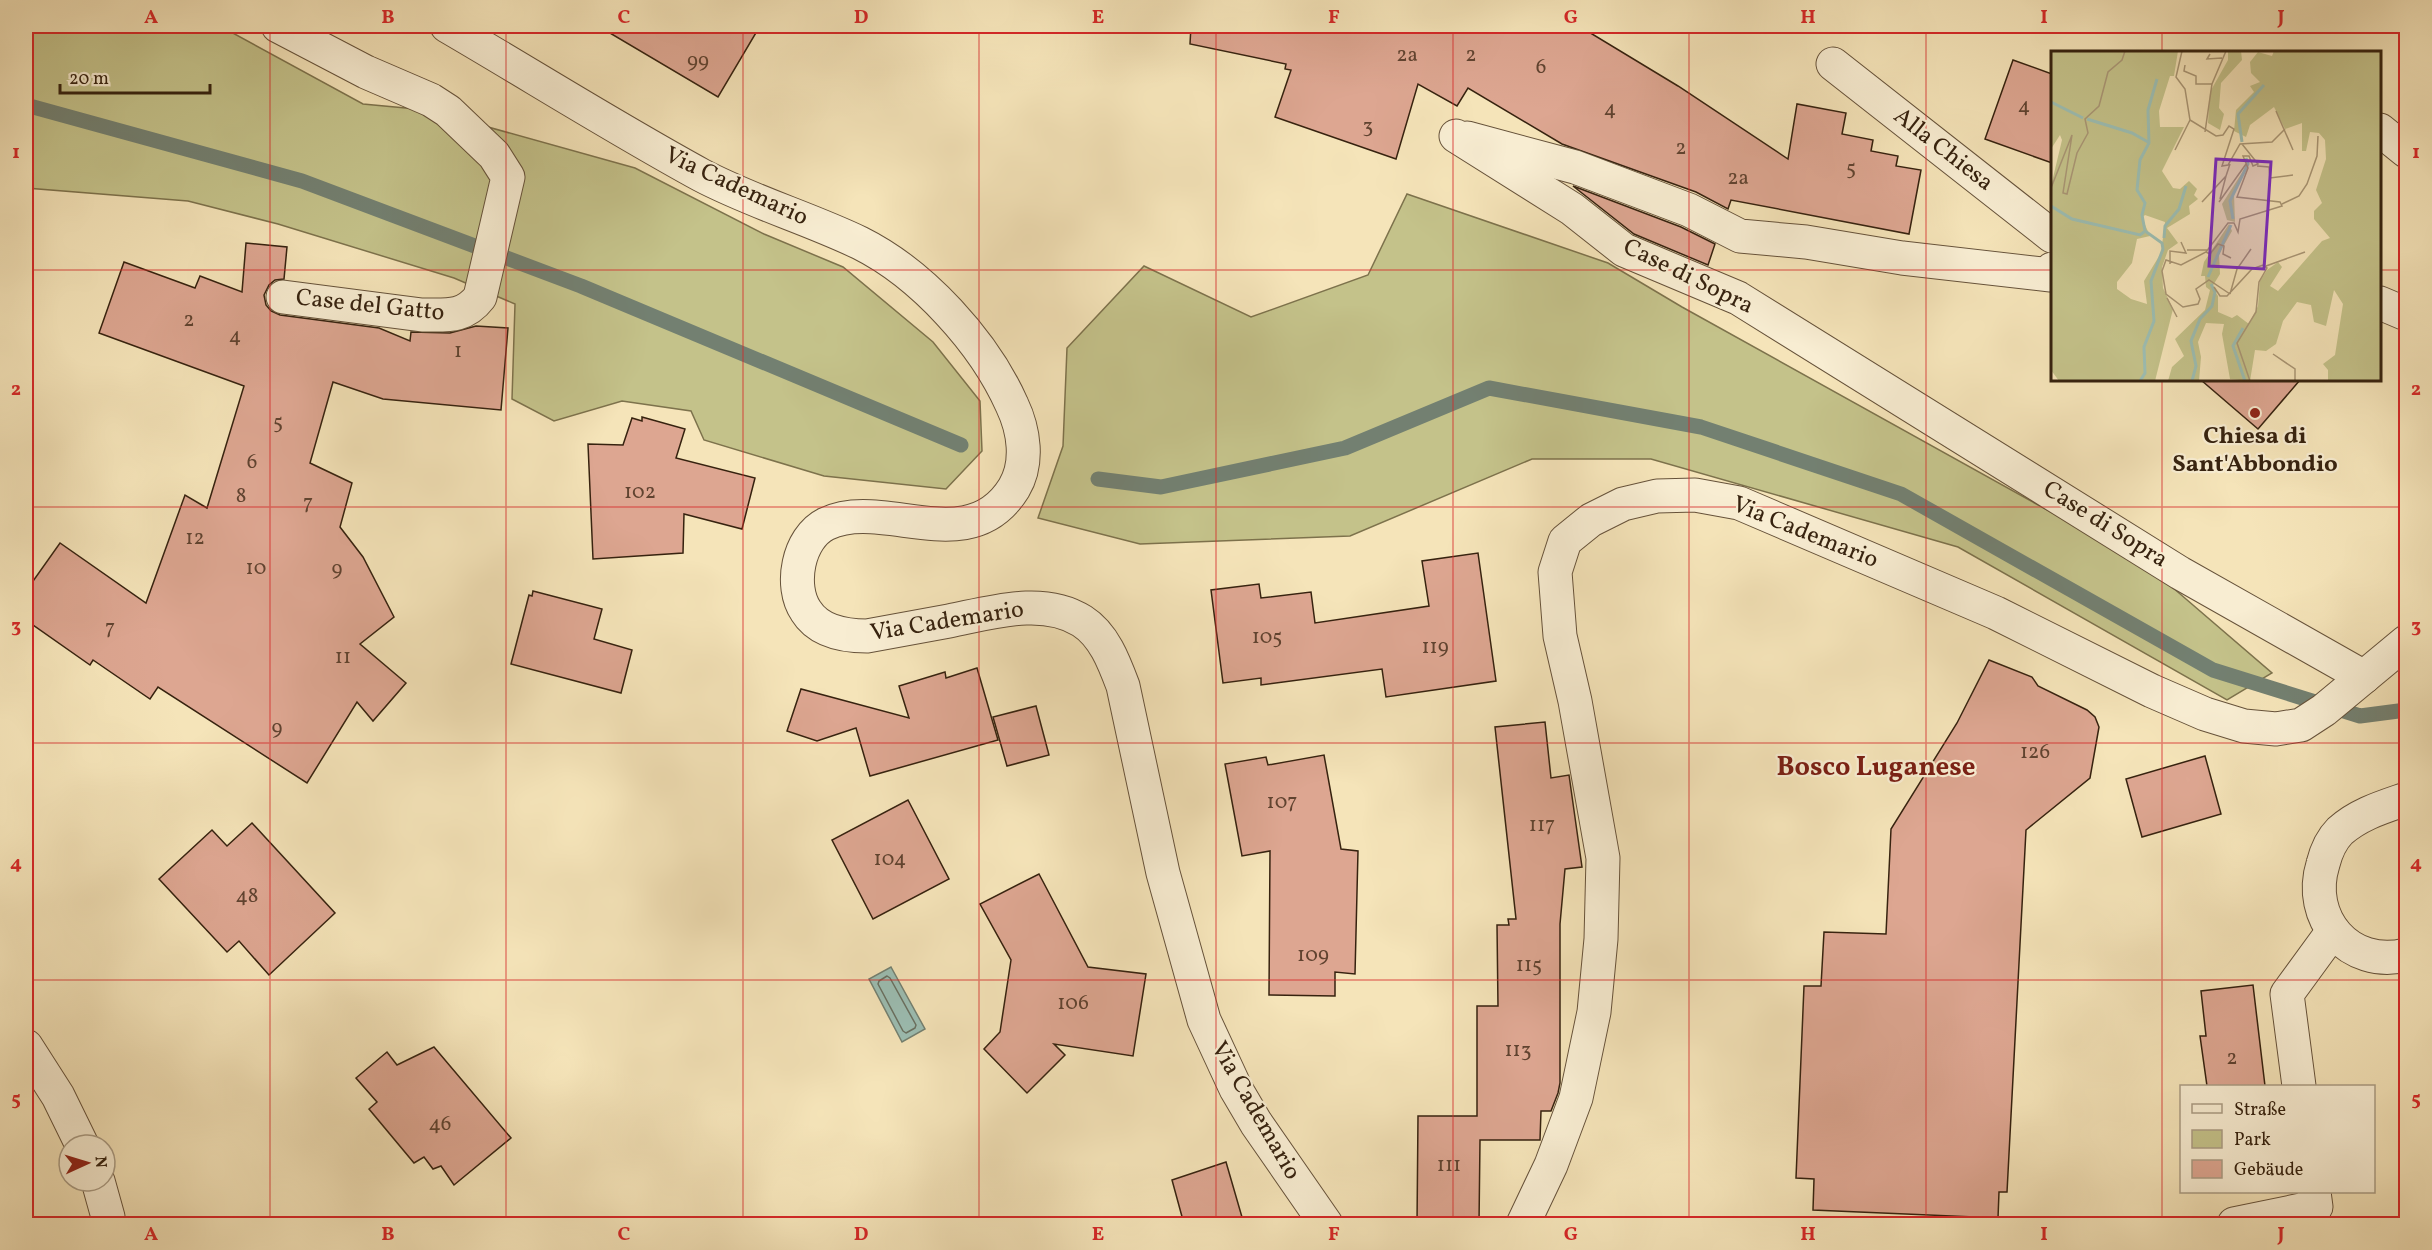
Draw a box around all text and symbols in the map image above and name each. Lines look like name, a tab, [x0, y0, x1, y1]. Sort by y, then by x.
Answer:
text: A	[144, 4, 158, 32]
text: B	[381, 4, 395, 32]
text: C	[618, 4, 631, 32]
text: D	[854, 4, 868, 32]
text: E	[1092, 4, 1104, 32]
text: F	[1328, 4, 1340, 32]
text: G	[1564, 4, 1578, 32]
text: H	[1800, 4, 1816, 32]
text: I	[2040, 4, 2048, 32]
text: J	[2276, 4, 2285, 32]
house number: 2a	[1396, 41, 1418, 70]
house number: 2	[1465, 41, 1477, 70]
house number: 99	[687, 47, 709, 76]
inset map	[2051, 51, 2381, 381]
house number: 6	[1536, 53, 1546, 82]
scale bar	[60, 57, 210, 95]
text: 20 m	[69, 67, 109, 92]
house number: 4	[2018, 92, 2030, 121]
house number: 4	[1604, 95, 1616, 124]
street label: Alla Chiesa	[1886, 100, 2000, 200]
house number: 3	[1363, 112, 1373, 141]
house number: 2	[1675, 134, 1687, 163]
text: 1	[12, 139, 20, 167]
street label: Via Cademario	[659, 139, 813, 235]
text: 1	[2412, 139, 2420, 167]
house number: 5	[1846, 154, 1856, 183]
house number: 2a	[1727, 164, 1749, 193]
street label: Case di Sopra	[1617, 231, 1759, 323]
street label: Case del Gatto	[294, 281, 446, 331]
house number: 2	[183, 306, 195, 335]
house number: 4	[229, 322, 241, 351]
house number: 1	[454, 337, 462, 366]
text: 2	[11, 376, 21, 404]
text: 2	[2411, 376, 2421, 404]
marker: Chiesa di Sant'Abbondio	[2248, 406, 2262, 420]
house number: 5	[273, 408, 283, 437]
place label: Chiesa di Sant'Abbondio	[2172, 420, 2338, 482]
house number: 6	[247, 448, 257, 477]
street label: Case di Sopra	[2036, 473, 2174, 577]
house number: 102	[624, 478, 656, 507]
house number: 8	[236, 482, 246, 511]
street label: Via Cademario	[1727, 488, 1883, 578]
house number: 7	[303, 489, 313, 518]
house number: 12	[185, 524, 205, 553]
house number: 10	[246, 554, 266, 583]
house number: 9	[332, 555, 343, 584]
street label: Via Cademario	[868, 593, 1026, 651]
text: 3	[11, 613, 21, 641]
text: 3	[2411, 613, 2421, 641]
house number: 7	[105, 614, 115, 643]
house number: 105	[1252, 623, 1282, 652]
house number: 119	[1421, 633, 1449, 662]
house number: 11	[335, 643, 351, 672]
house number: 9	[272, 714, 283, 743]
house number: 126	[2020, 738, 2050, 767]
district label: Bosco Luganese	[1776, 749, 1976, 787]
house number: 107	[1267, 788, 1297, 817]
house number: 117	[1529, 811, 1555, 840]
house number: 104	[874, 845, 906, 874]
text: 4	[10, 850, 22, 878]
text: 4	[2410, 850, 2422, 878]
house number: 48	[236, 882, 258, 911]
house number: 109	[1297, 941, 1329, 970]
house number: 115	[1516, 951, 1542, 980]
house number: 106	[1057, 989, 1089, 1018]
street label: Via Cademario	[1202, 1035, 1308, 1187]
house number: 113	[1504, 1036, 1532, 1065]
house number: 2	[2226, 1044, 2238, 1073]
legend	[2180, 1085, 2375, 1193]
text: 5	[11, 1086, 21, 1114]
text: 5	[2411, 1086, 2421, 1114]
text: Straße	[2234, 1098, 2286, 1123]
house number: 46	[429, 1110, 451, 1139]
text: Park	[2234, 1128, 2271, 1153]
north arrow	[57, 1133, 117, 1193]
house number: 111	[1437, 1151, 1461, 1180]
text: N	[89, 1156, 111, 1169]
text: Gebäude	[2234, 1158, 2303, 1183]
text: A	[144, 1221, 158, 1249]
text: B	[381, 1221, 395, 1249]
text: C	[618, 1221, 631, 1249]
text: D	[854, 1221, 868, 1249]
text: E	[1092, 1221, 1104, 1249]
text: F	[1328, 1221, 1340, 1249]
text: G	[1564, 1221, 1578, 1249]
text: H	[1800, 1221, 1816, 1249]
text: I	[2040, 1221, 2048, 1249]
text: J	[2276, 1221, 2285, 1249]

